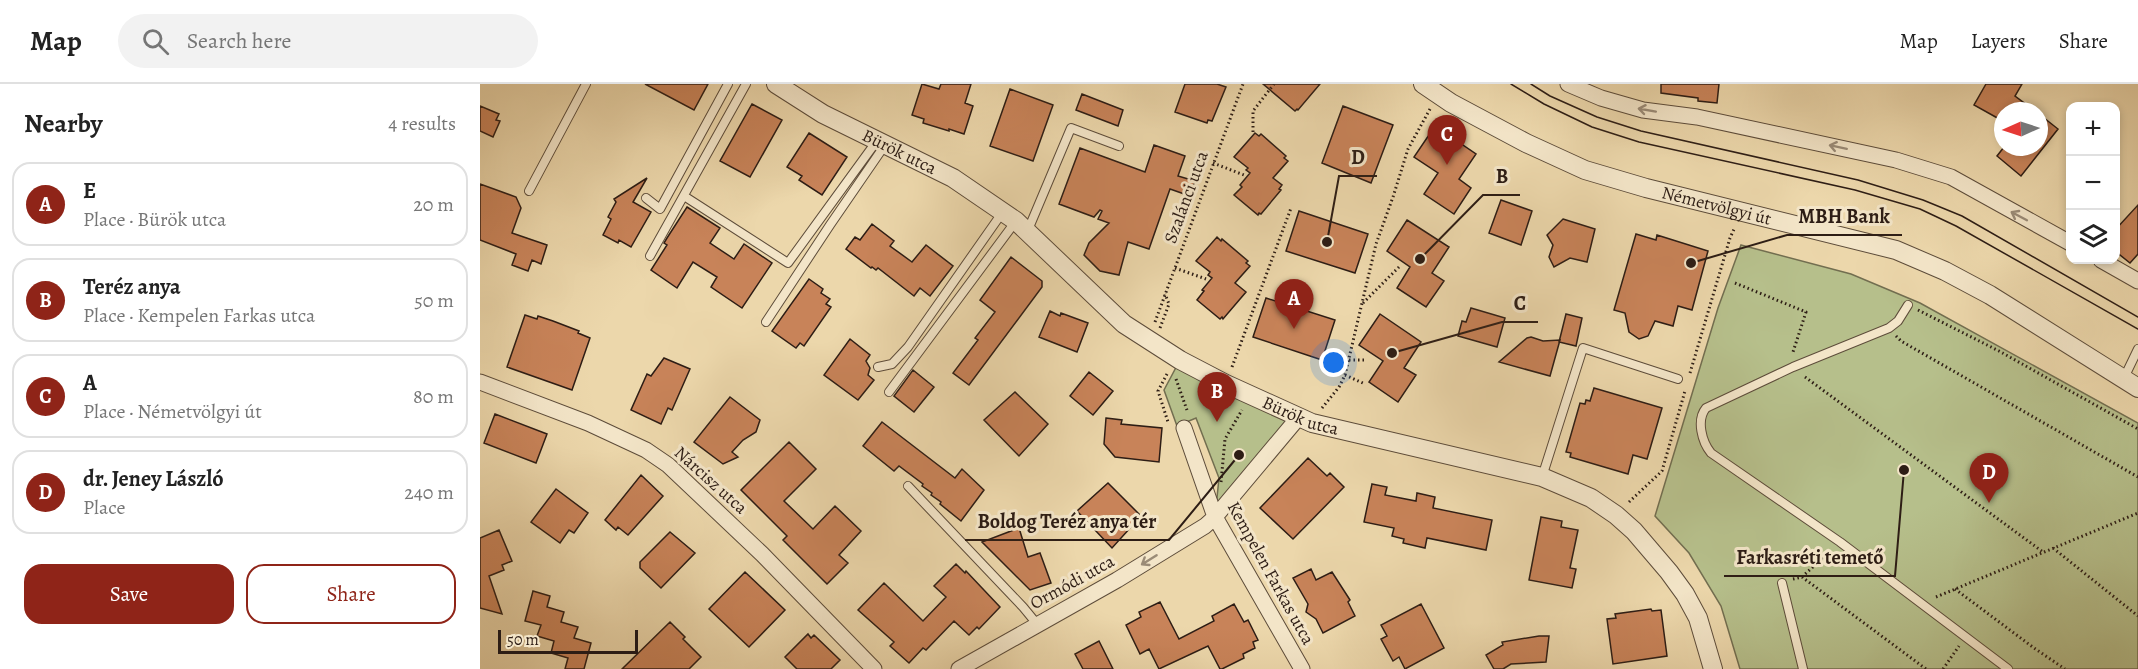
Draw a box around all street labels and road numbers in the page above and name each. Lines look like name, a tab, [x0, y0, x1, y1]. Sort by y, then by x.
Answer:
street label: Bürök utca	[858, 123, 941, 180]
street label: Szalánci utca	[1158, 147, 1214, 247]
street label: Németvölgyi út	[1659, 180, 1774, 231]
street label: Bürök utca	[1259, 390, 1342, 441]
street label: Nárcisz utca	[669, 441, 753, 520]
street label: Kempelen Farkas utca	[1222, 497, 1321, 649]
street label: Ormódi utca	[1025, 549, 1119, 615]

